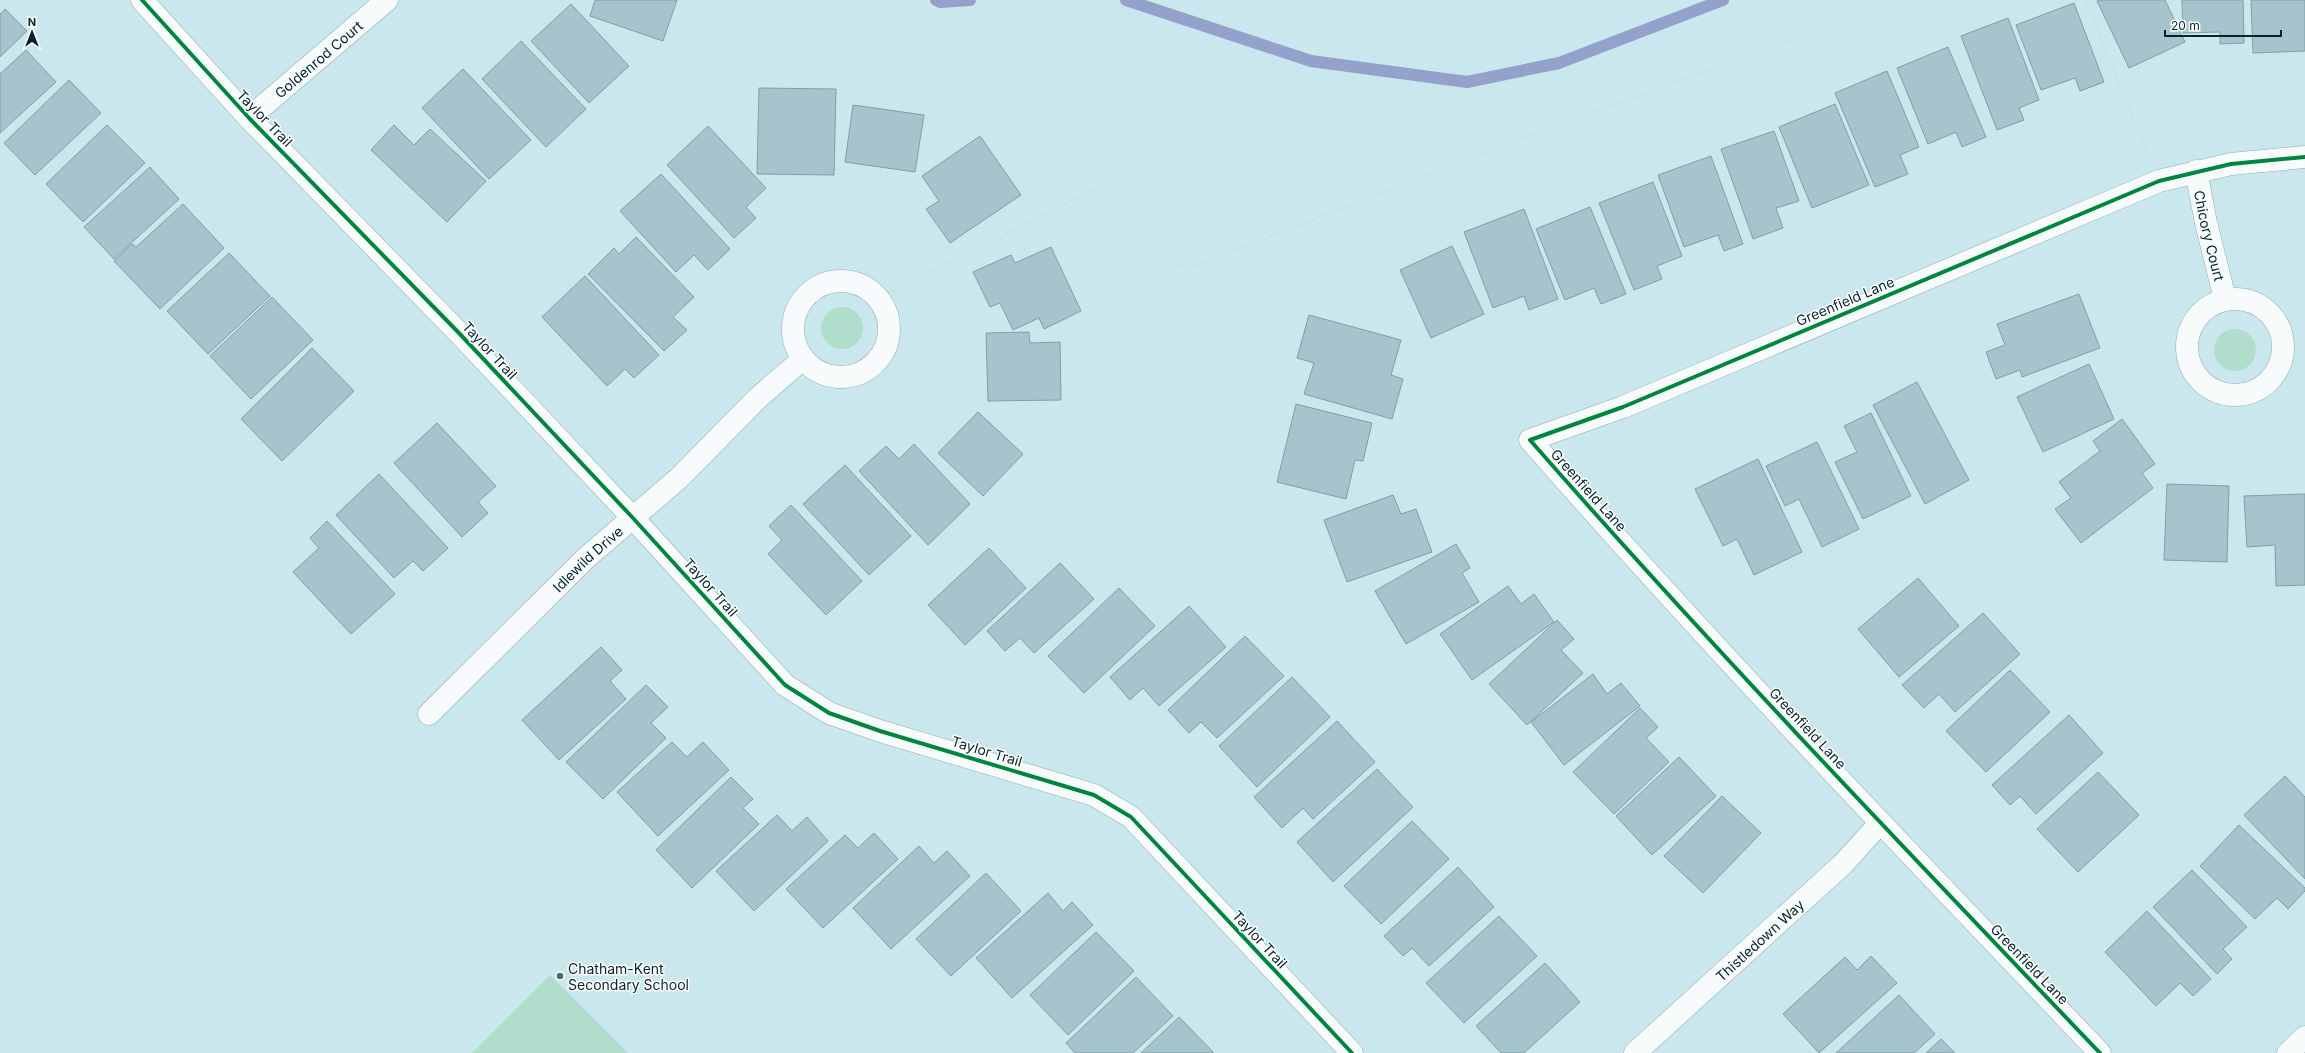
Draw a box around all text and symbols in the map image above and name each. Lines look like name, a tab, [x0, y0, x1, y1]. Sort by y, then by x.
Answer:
north arrow	[12, 12, 52, 52]
scale bar	[2165, 12, 2281, 38]
text: N	[28, 15, 36, 29]
street label: Goldenrod Court	[271, 16, 366, 101]
text: 20 m	[2171, 18, 2200, 33]
street label: Taylor Trail	[234, 86, 296, 150]
street label: Chicory Court	[2191, 189, 2229, 283]
street label: Greenfield Lane	[1793, 273, 1897, 329]
street label: Taylor Trail	[459, 318, 521, 382]
street label: Greenfield Lane	[1548, 445, 1630, 535]
street label: Idlewild Drive	[549, 522, 626, 595]
street label: Taylor Trail	[680, 554, 742, 620]
street label: Greenfield Lane	[1766, 684, 1850, 772]
street label: Taylor Trail	[950, 732, 1024, 770]
street label: Thistledown Way	[1712, 896, 1807, 984]
street label: Taylor Trail	[1229, 907, 1291, 971]
street label: Greenfield Lane	[1987, 920, 2073, 1008]
place label: Chatham-Kent Secondary School	[568, 960, 689, 993]
marker: Chatham-Kent Secondary School	[555, 971, 565, 981]

